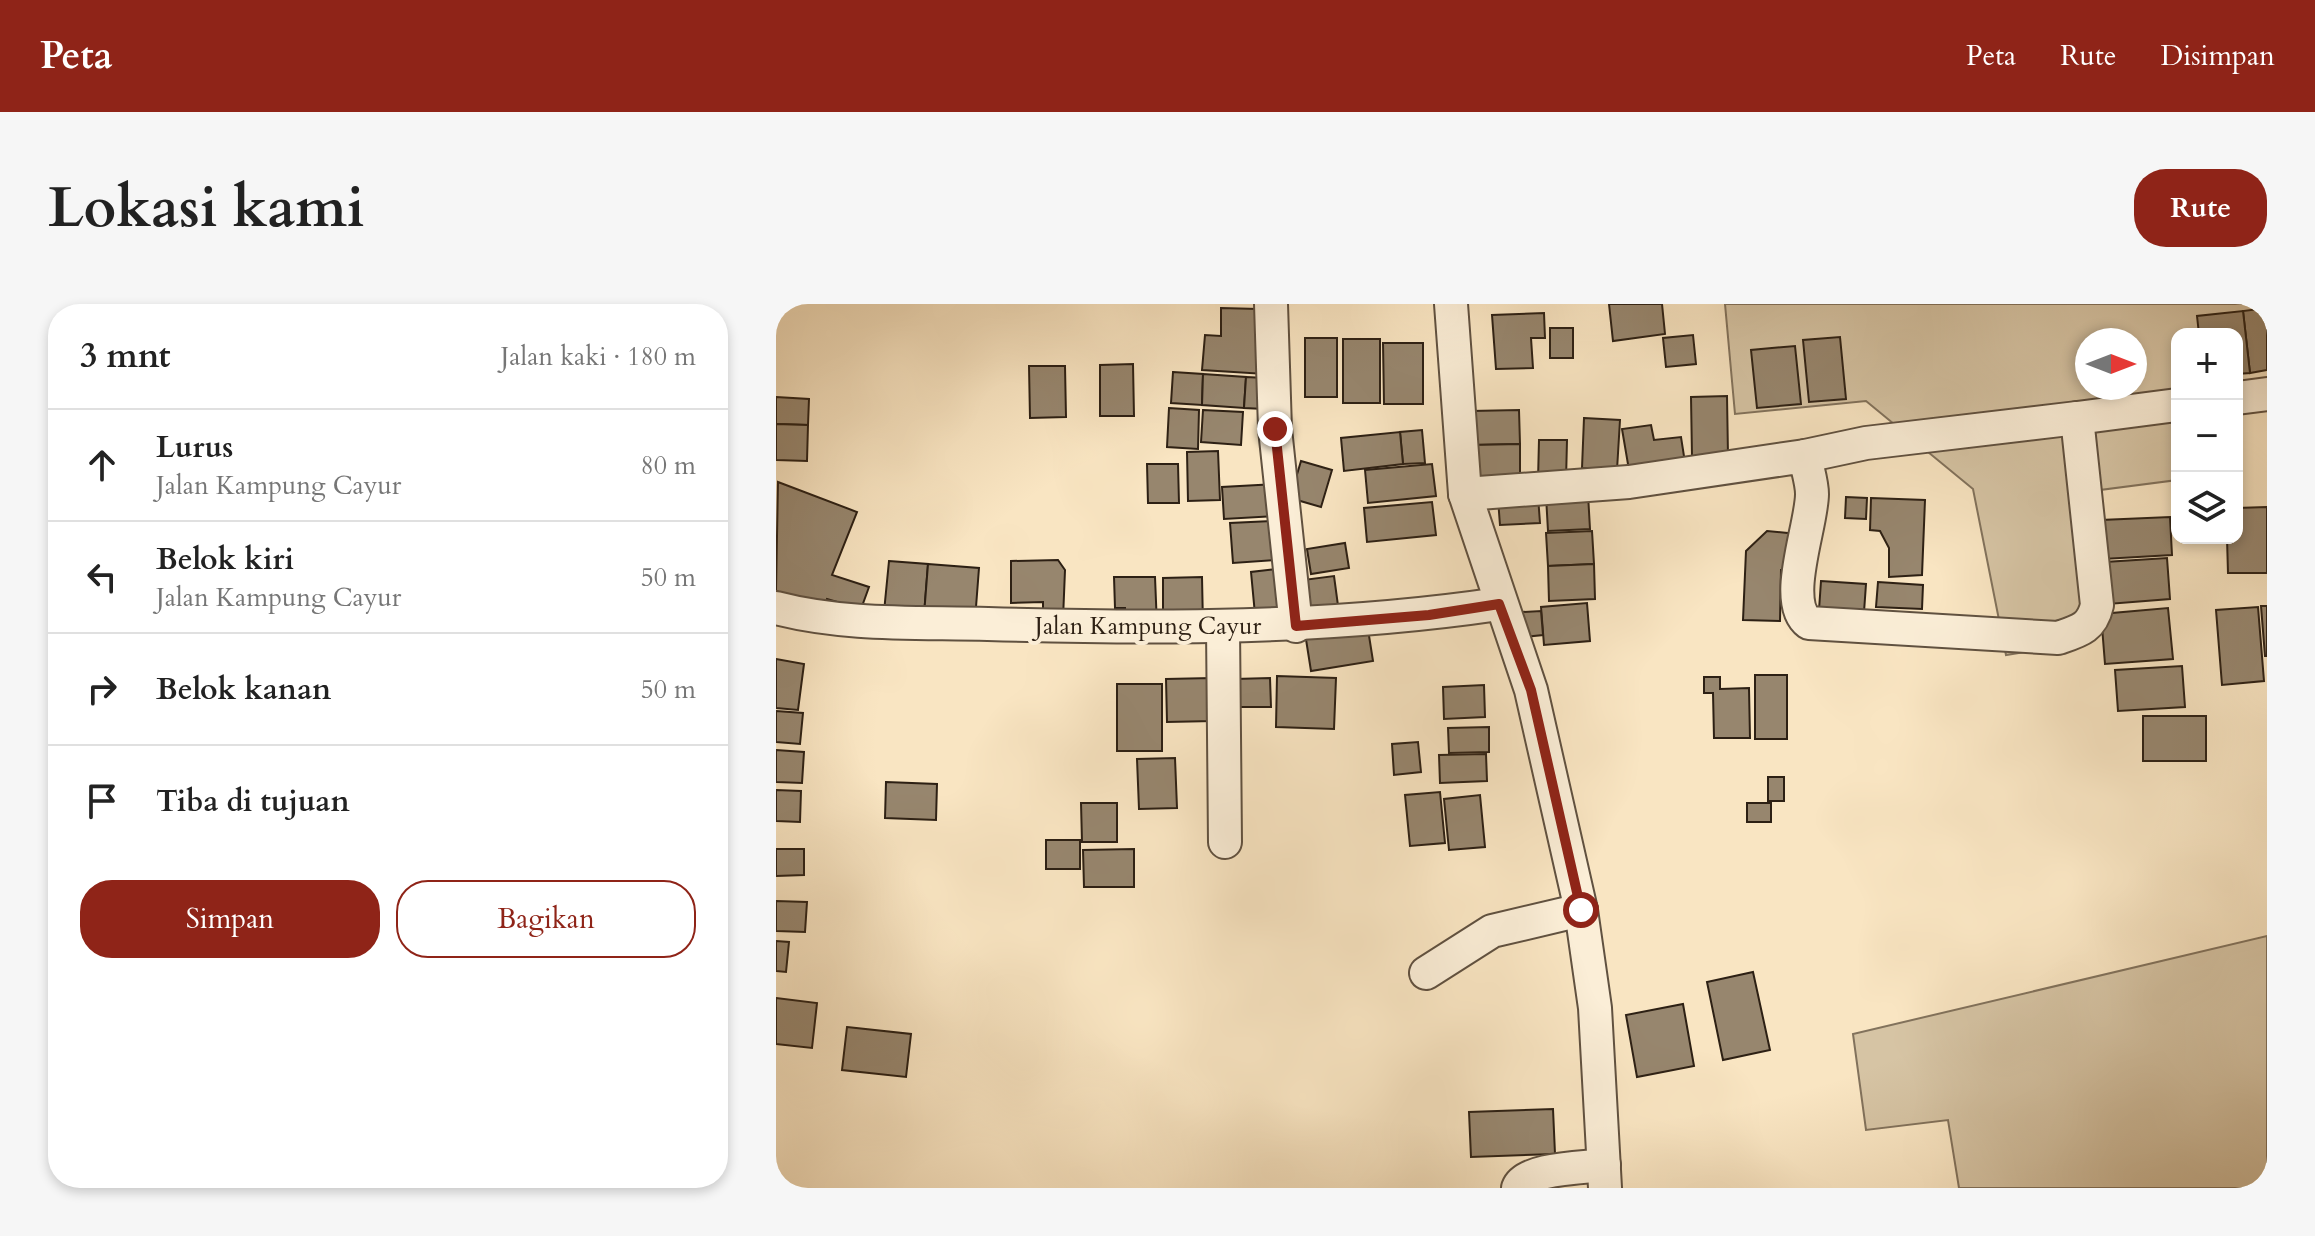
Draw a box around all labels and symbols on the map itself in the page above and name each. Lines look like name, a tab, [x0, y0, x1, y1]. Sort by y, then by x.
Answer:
north arrow	[2075, 328, 2147, 400]
route end	[1257, 411, 1293, 447]
street label: Jalan Kampung Cayur	[1032, 610, 1261, 643]
route start	[1563, 892, 1599, 928]

